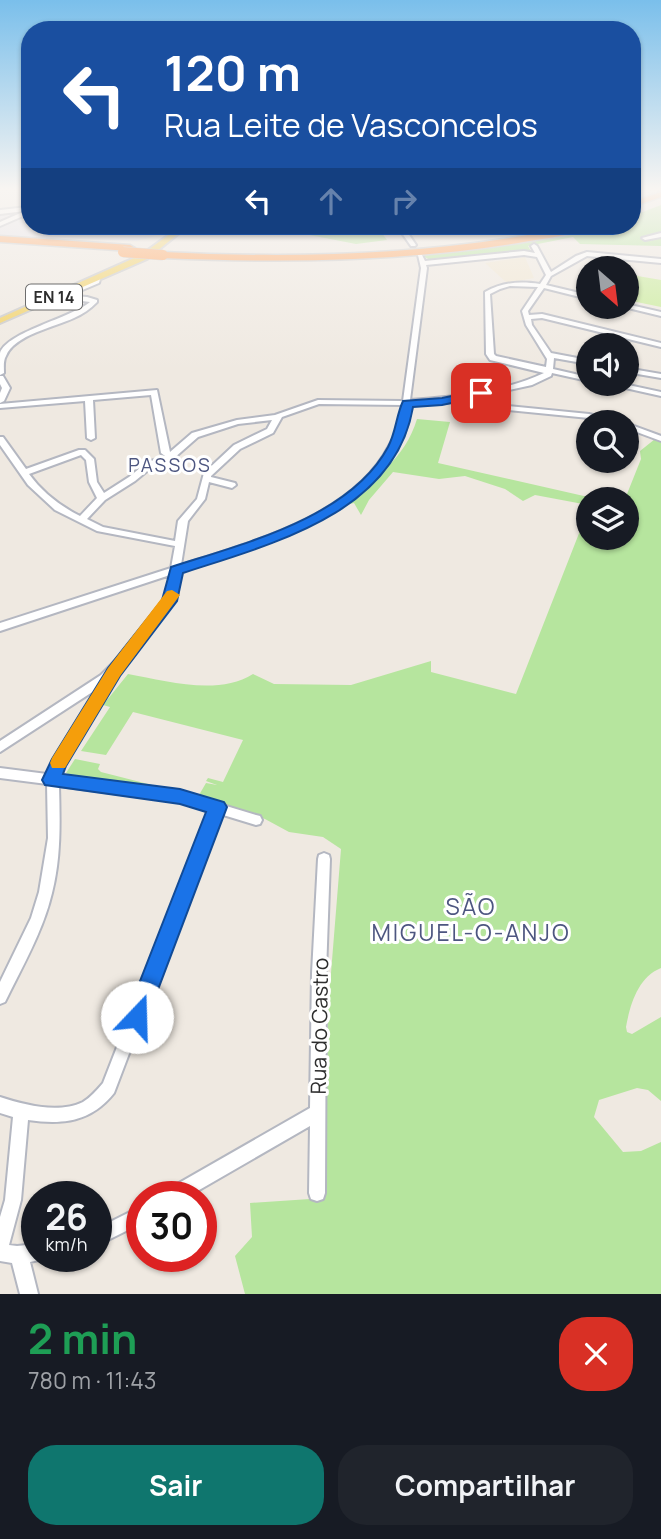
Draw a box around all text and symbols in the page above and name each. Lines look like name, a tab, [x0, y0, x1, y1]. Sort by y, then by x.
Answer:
text: 120 m	[164, 39, 301, 106]
icon: left	[49, 49, 140, 140]
text: Rua Leite de Vasconcelos	[164, 103, 538, 147]
icon: left	[239, 182, 277, 220]
icon: ahead	[312, 182, 350, 220]
icon: right	[385, 182, 423, 220]
north arrow	[576, 256, 639, 318]
map controls	[576, 256, 639, 550]
road number: EN 14	[26, 284, 82, 310]
button: sound	[576, 333, 639, 396]
pin	[451, 363, 511, 423]
icon: arrive	[462, 374, 500, 412]
button: search	[576, 410, 639, 473]
district label: PASSOS	[128, 452, 212, 478]
button: layers	[576, 487, 639, 550]
district label: SÃO MIGUEL-O-ANJO	[371, 890, 571, 948]
street label: Rua do Castro	[304, 957, 334, 1095]
position arrow	[100, 980, 174, 1054]
speed limit sign: 30	[126, 1181, 217, 1272]
text: 26	[45, 1193, 88, 1241]
text: km/h	[46, 1232, 87, 1256]
text: 2 min	[28, 1309, 137, 1367]
button: close	[559, 1317, 633, 1391]
text: 780 m · 11:43	[28, 1364, 157, 1396]
button: Sair	[28, 1445, 324, 1525]
button: Compartilhar	[338, 1445, 633, 1525]

